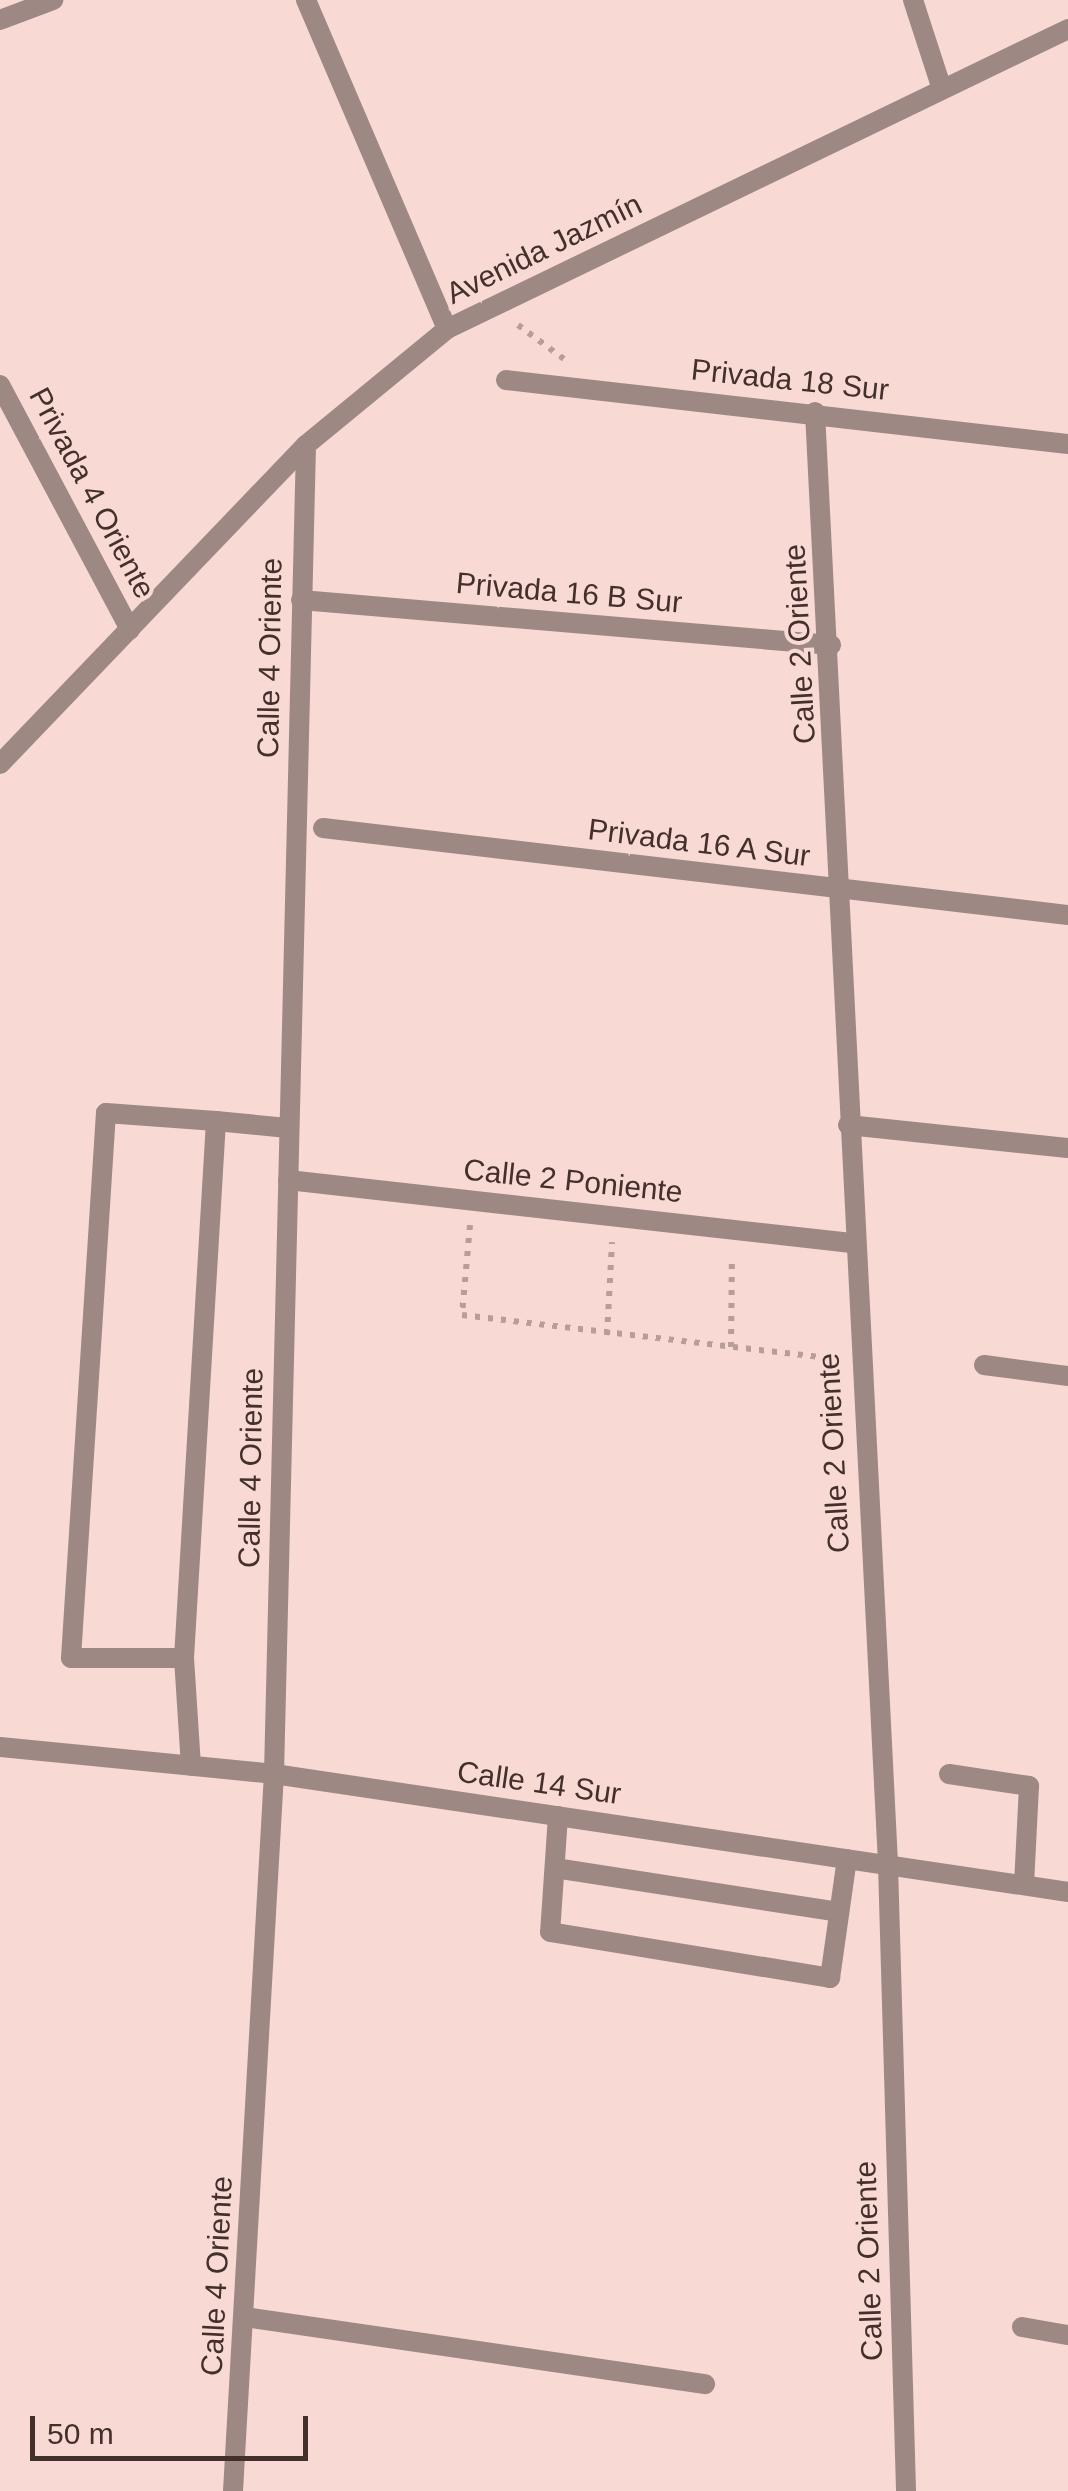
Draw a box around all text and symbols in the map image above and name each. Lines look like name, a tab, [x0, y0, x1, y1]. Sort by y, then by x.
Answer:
street label: Avenida Jazmín	[440, 186, 648, 312]
street label: Privada 18 Sur	[689, 352, 891, 408]
street label: Privada 4 Oriente	[21, 381, 163, 605]
street label: Calle 2 Oriente	[777, 543, 823, 745]
street label: Calle 4 Oriente	[250, 558, 290, 758]
street label: Privada 16 B Sur	[454, 565, 684, 621]
street label: Privada 16 A Sur	[584, 811, 814, 875]
street label: Calle 2 Poniente	[462, 1152, 684, 1210]
street label: Calle 2 Oriente	[811, 1352, 857, 1554]
street label: Calle 4 Oriente	[231, 1368, 271, 1568]
street label: Calle 14 Sur	[455, 1754, 623, 1812]
street label: Calle 2 Oriente	[848, 2160, 890, 2362]
street label: Calle 4 Oriente	[194, 2175, 240, 2377]
scale bar	[35, 2396, 312, 2458]
text: 50 m	[47, 2417, 114, 2450]

